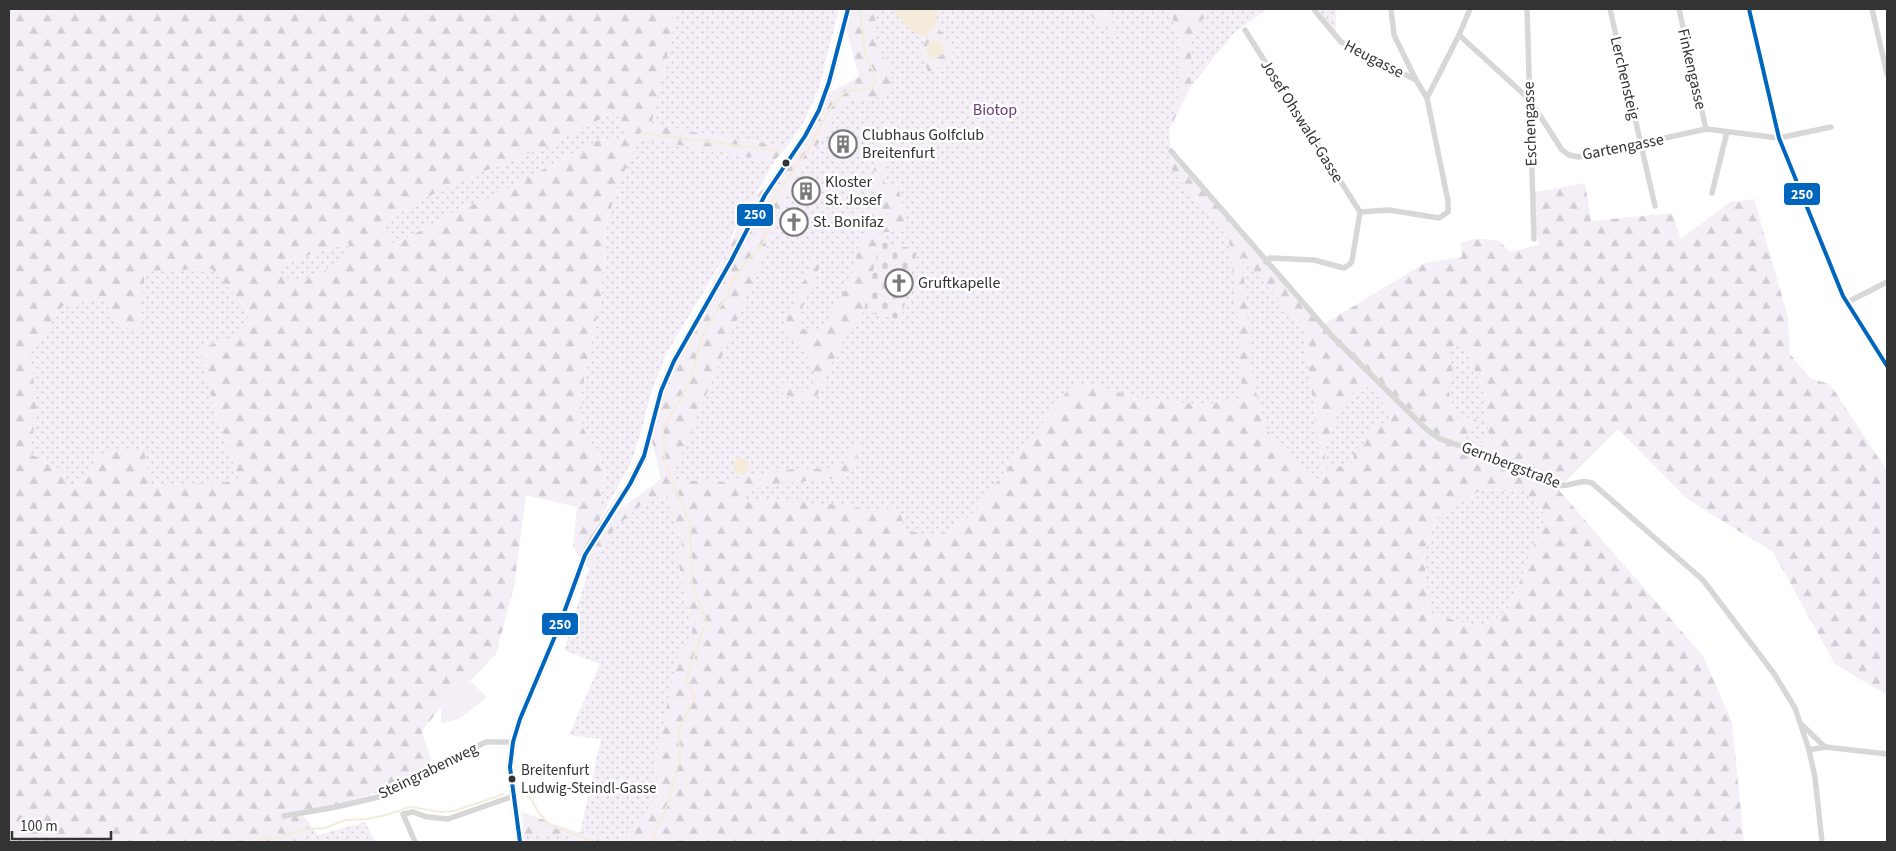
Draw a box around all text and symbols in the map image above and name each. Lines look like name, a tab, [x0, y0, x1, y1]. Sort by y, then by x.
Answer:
street label: Finkengasse	[1672, 27, 1712, 112]
street label: Lerchensteig	[1605, 34, 1645, 122]
street label: Heugasse	[1340, 35, 1408, 83]
street label: Josef Ohswald-Gasse	[1255, 55, 1349, 187]
street label: Eschengasse	[1518, 81, 1542, 167]
park label: Biotop	[973, 99, 1017, 121]
place label: Clubhaus Golfclub Breitenfurt	[862, 124, 984, 164]
street label: Gartengasse	[1580, 128, 1666, 166]
building icon: Clubhaus Golfclub Breitenfurt	[828, 129, 858, 159]
unlabelled marker	[781, 158, 791, 168]
place label: Kloster St. Josef	[825, 171, 883, 211]
building icon: Kloster St. Josef	[791, 176, 821, 206]
line badge: 250	[1783, 182, 1821, 206]
text: 250	[1791, 185, 1813, 205]
line badge: 250	[736, 203, 774, 227]
text: 250	[744, 205, 766, 225]
church icon: St. Bonifaz	[779, 207, 809, 237]
place label: St. Bonifaz	[813, 211, 884, 233]
church icon: Gruftkapelle	[884, 268, 914, 298]
place label: Gruftkapelle	[918, 272, 1000, 294]
street label: Gernbergstraße	[1458, 436, 1564, 494]
line badge: 250	[541, 612, 579, 636]
text: 250	[549, 615, 571, 635]
street label: Steingrabenweg	[375, 737, 481, 805]
place label: Breitenfurt Ludwig-Steindl-Gasse	[521, 760, 657, 799]
marker: Breitenfurt Ludwig-Steindl-Gasse	[507, 774, 517, 784]
scale bar	[12, 808, 111, 840]
text: 100 m	[20, 816, 58, 837]

